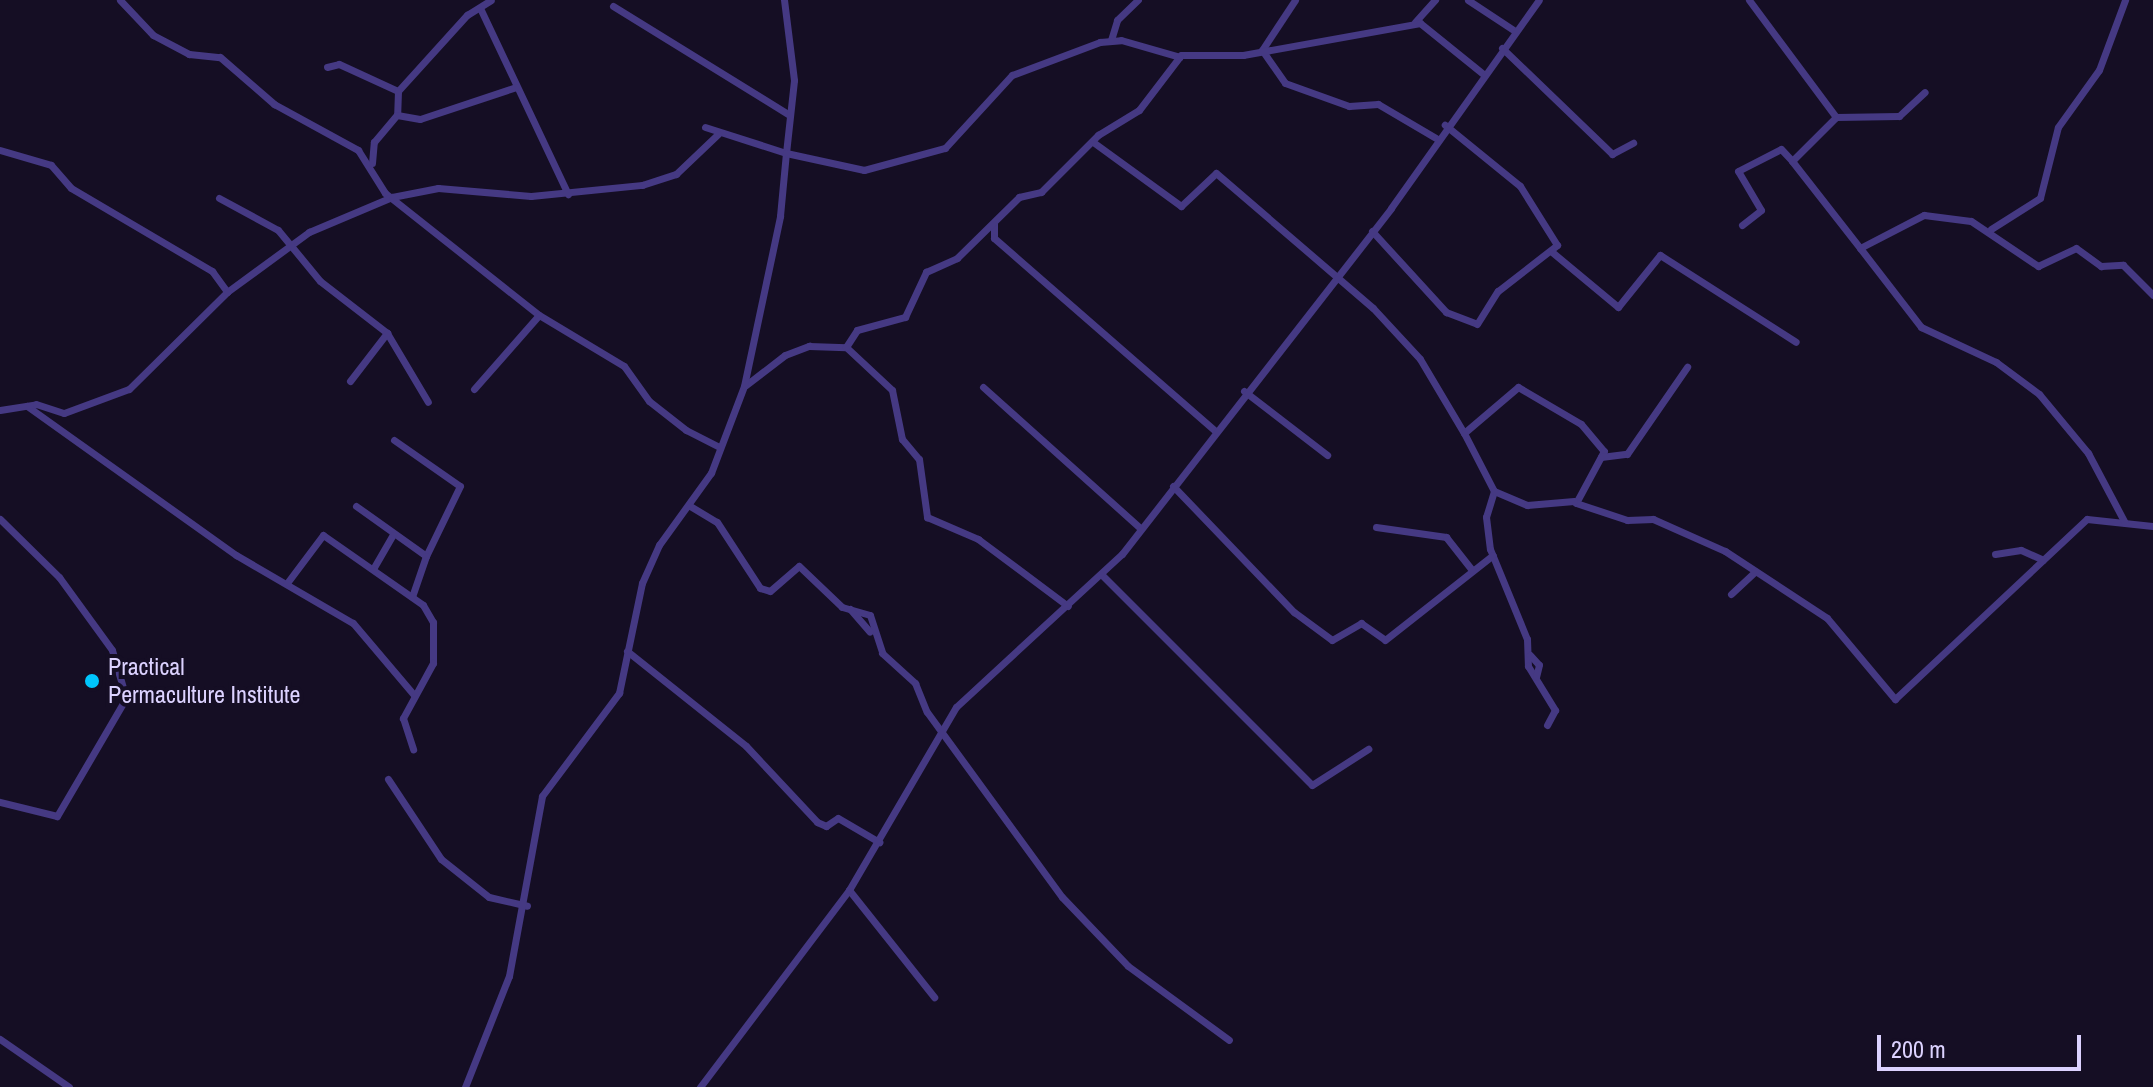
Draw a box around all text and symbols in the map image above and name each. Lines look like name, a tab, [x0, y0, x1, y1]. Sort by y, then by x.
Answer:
place label: Practical Permaculture Institute	[108, 653, 301, 709]
marker: Practical Permaculture Institute	[83, 672, 101, 690]
scale bar	[1881, 1019, 2085, 1069]
text: 200 m	[1891, 1033, 1946, 1065]

